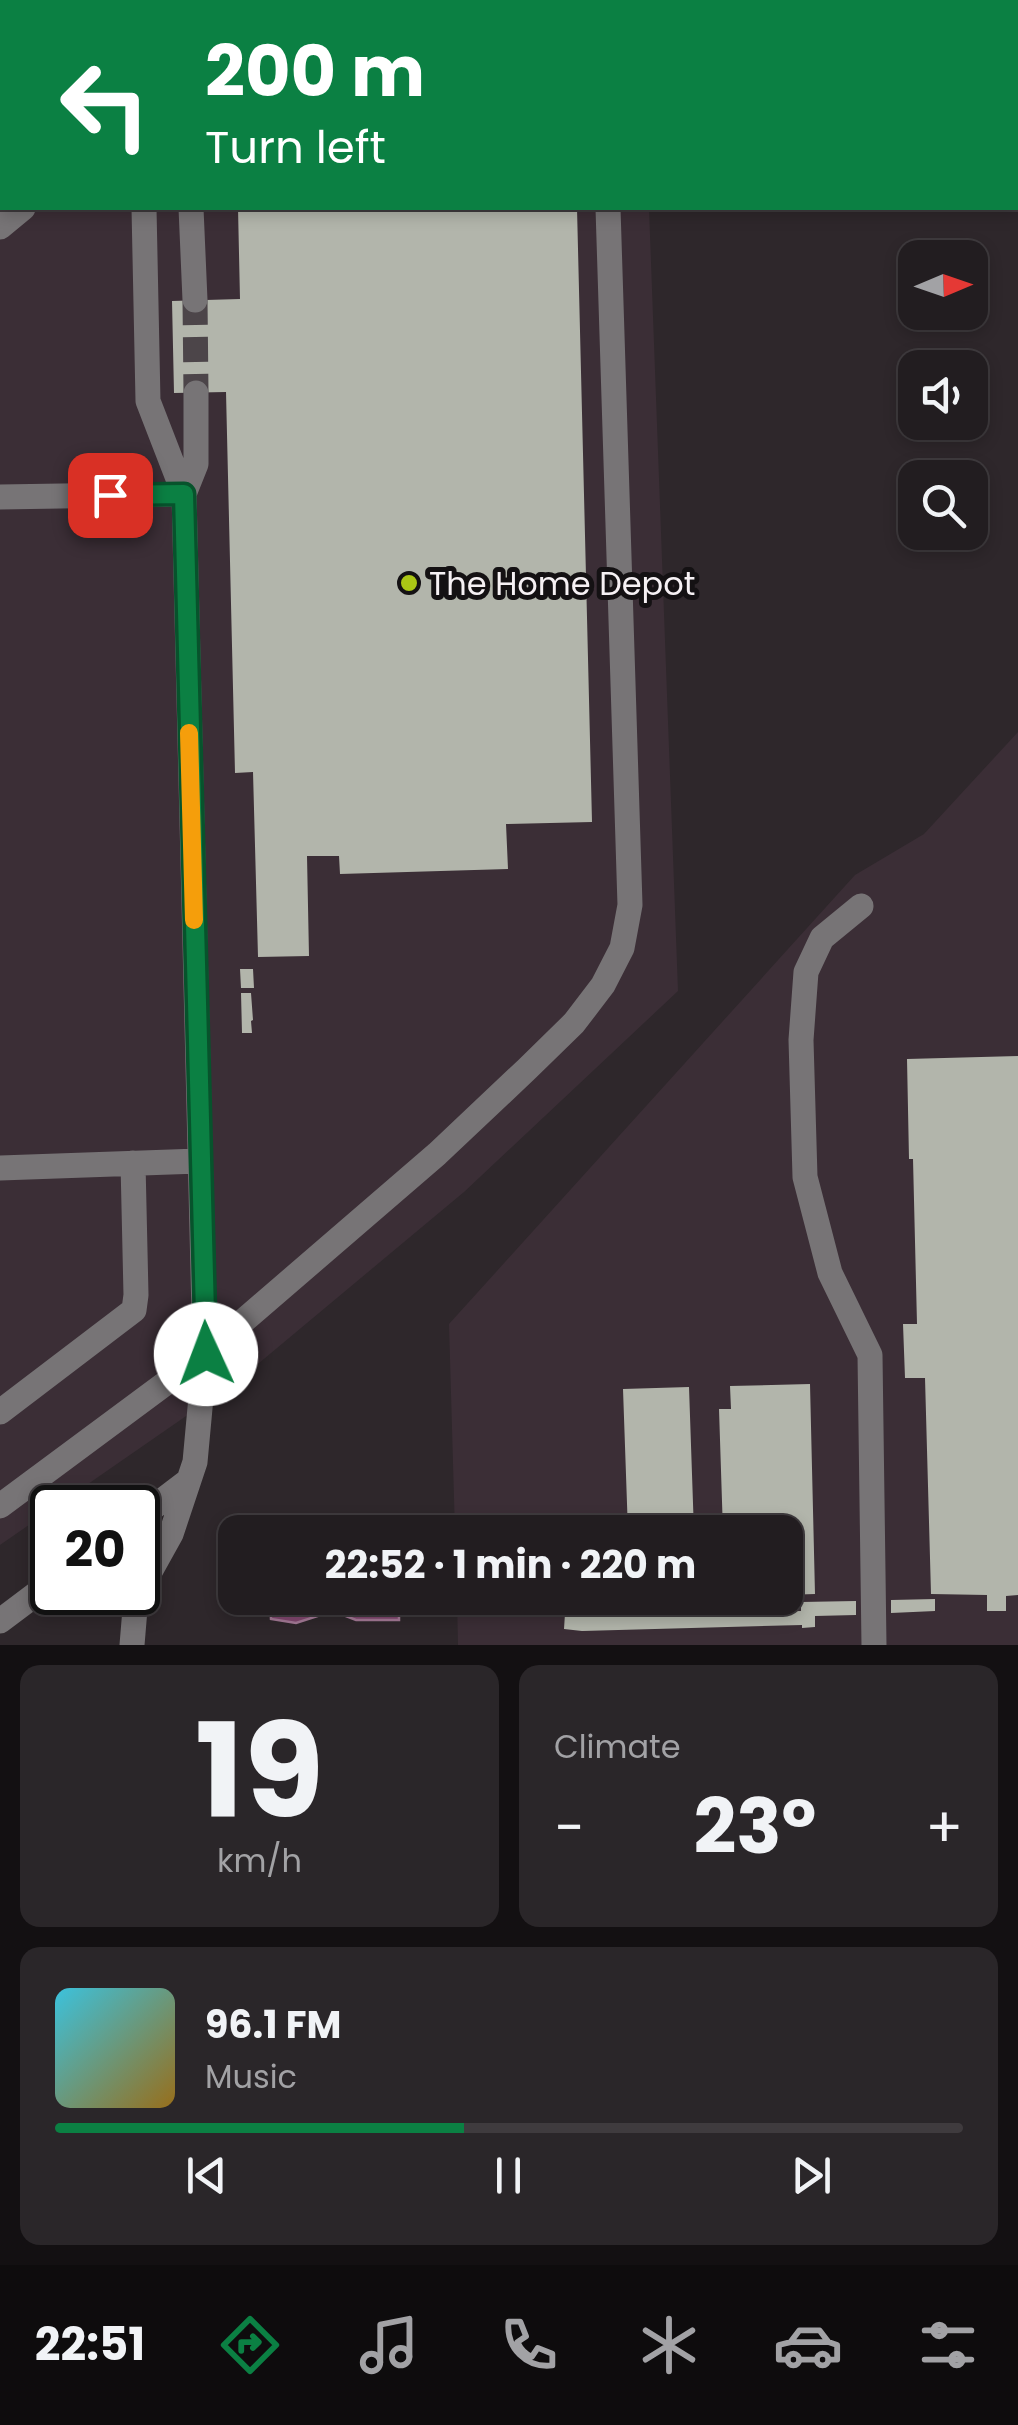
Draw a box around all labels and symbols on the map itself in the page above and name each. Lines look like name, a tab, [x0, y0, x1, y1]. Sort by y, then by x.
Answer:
north arrow	[898, 240, 988, 330]
pin	[68, 453, 153, 538]
place label: The Home Depot	[429, 561, 695, 606]
marker: The Home Depot	[398, 572, 420, 594]
position arrow	[154, 1302, 258, 1406]
speed limit sign: 20	[30, 1485, 160, 1615]

